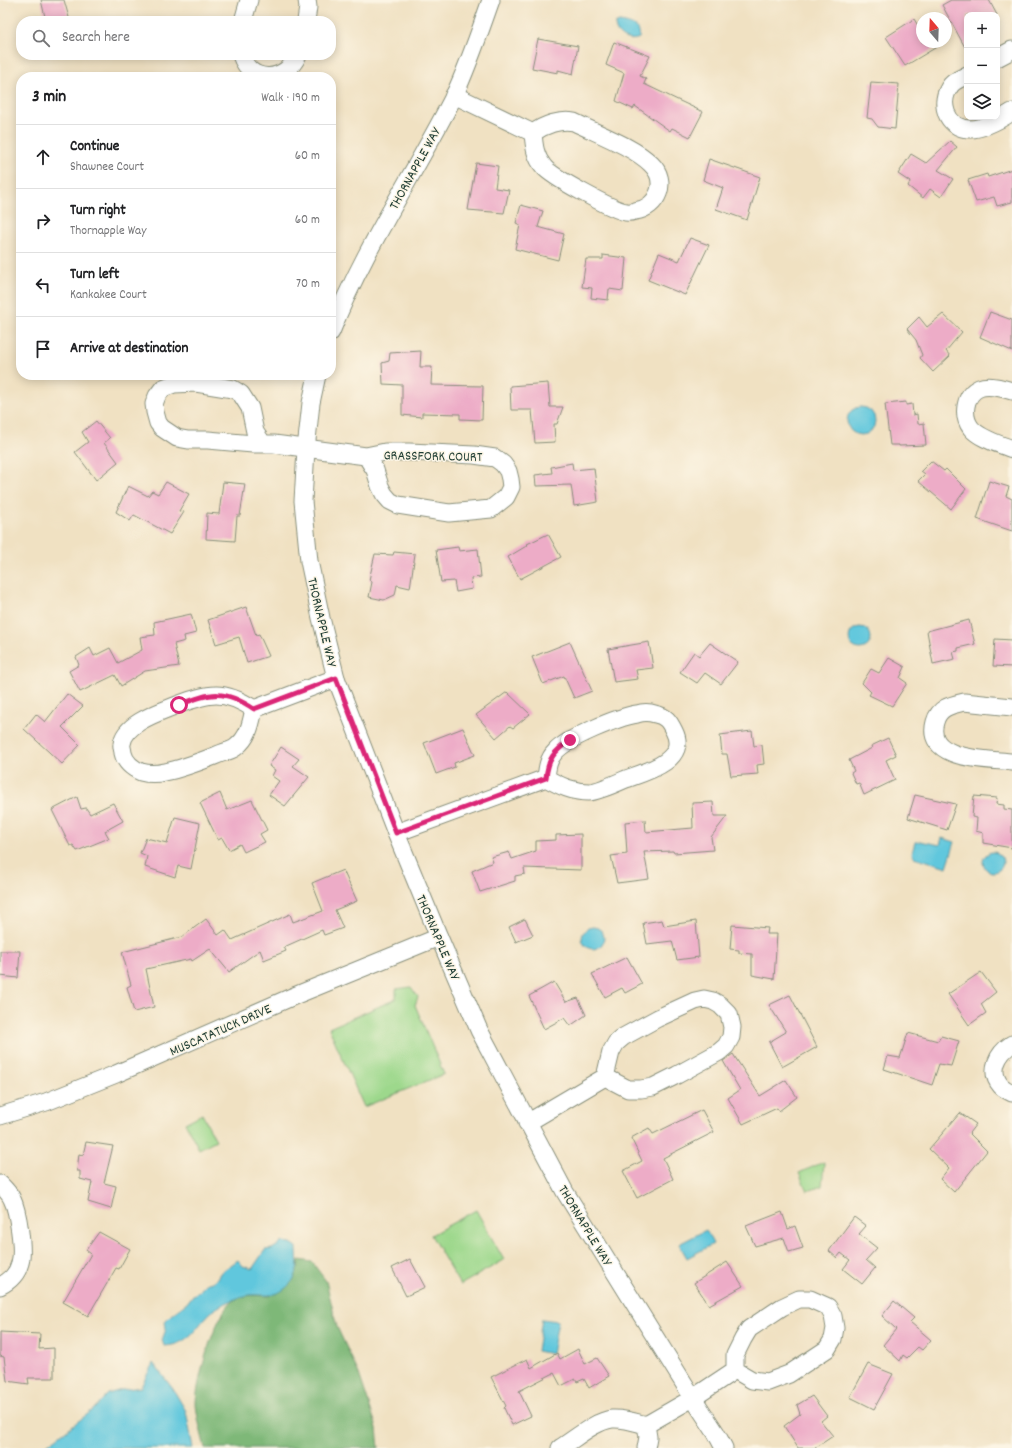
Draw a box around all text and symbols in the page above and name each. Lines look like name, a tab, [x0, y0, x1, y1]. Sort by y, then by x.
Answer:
north arrow	[916, 12, 952, 48]
map controls	[964, 12, 1000, 120]
button: +	[964, 12, 1000, 48]
search box	[16, 16, 336, 60]
icon: search	[30, 27, 52, 49]
text: Search here	[62, 27, 130, 49]
button: −	[964, 48, 1000, 84]
button: layers	[964, 84, 1000, 120]
text: 3 min	[32, 86, 66, 110]
text: Walk · 190 m	[261, 89, 320, 108]
street label: THORNAPPLE WAY	[385, 124, 447, 214]
text: Continue	[70, 136, 119, 158]
icon: ahead	[32, 146, 54, 168]
text: 60 m	[295, 147, 320, 166]
text: Shawnee Court	[70, 158, 144, 177]
text: Turn right	[70, 200, 126, 222]
icon: right	[32, 210, 54, 232]
text: 60 m	[295, 211, 320, 230]
text: Thornapple Way	[70, 222, 146, 241]
text: Turn left	[70, 264, 119, 286]
icon: left	[32, 274, 54, 296]
text: 70 m	[296, 275, 320, 294]
text: Kankakee Court	[70, 286, 147, 305]
icon: arrive	[32, 338, 54, 360]
text: Arrive at destination	[70, 338, 188, 360]
street label: GRASSFORK COURT	[383, 446, 483, 468]
street label: THORNAPPLE WAY	[301, 576, 341, 670]
route start	[170, 696, 188, 714]
route end	[561, 731, 579, 749]
street label: THORNAPPLE WAY	[410, 892, 464, 984]
street label: MUSCATATUCK DRIVE	[167, 999, 275, 1062]
street label: THORNAPPLE WAY	[552, 1182, 617, 1271]

